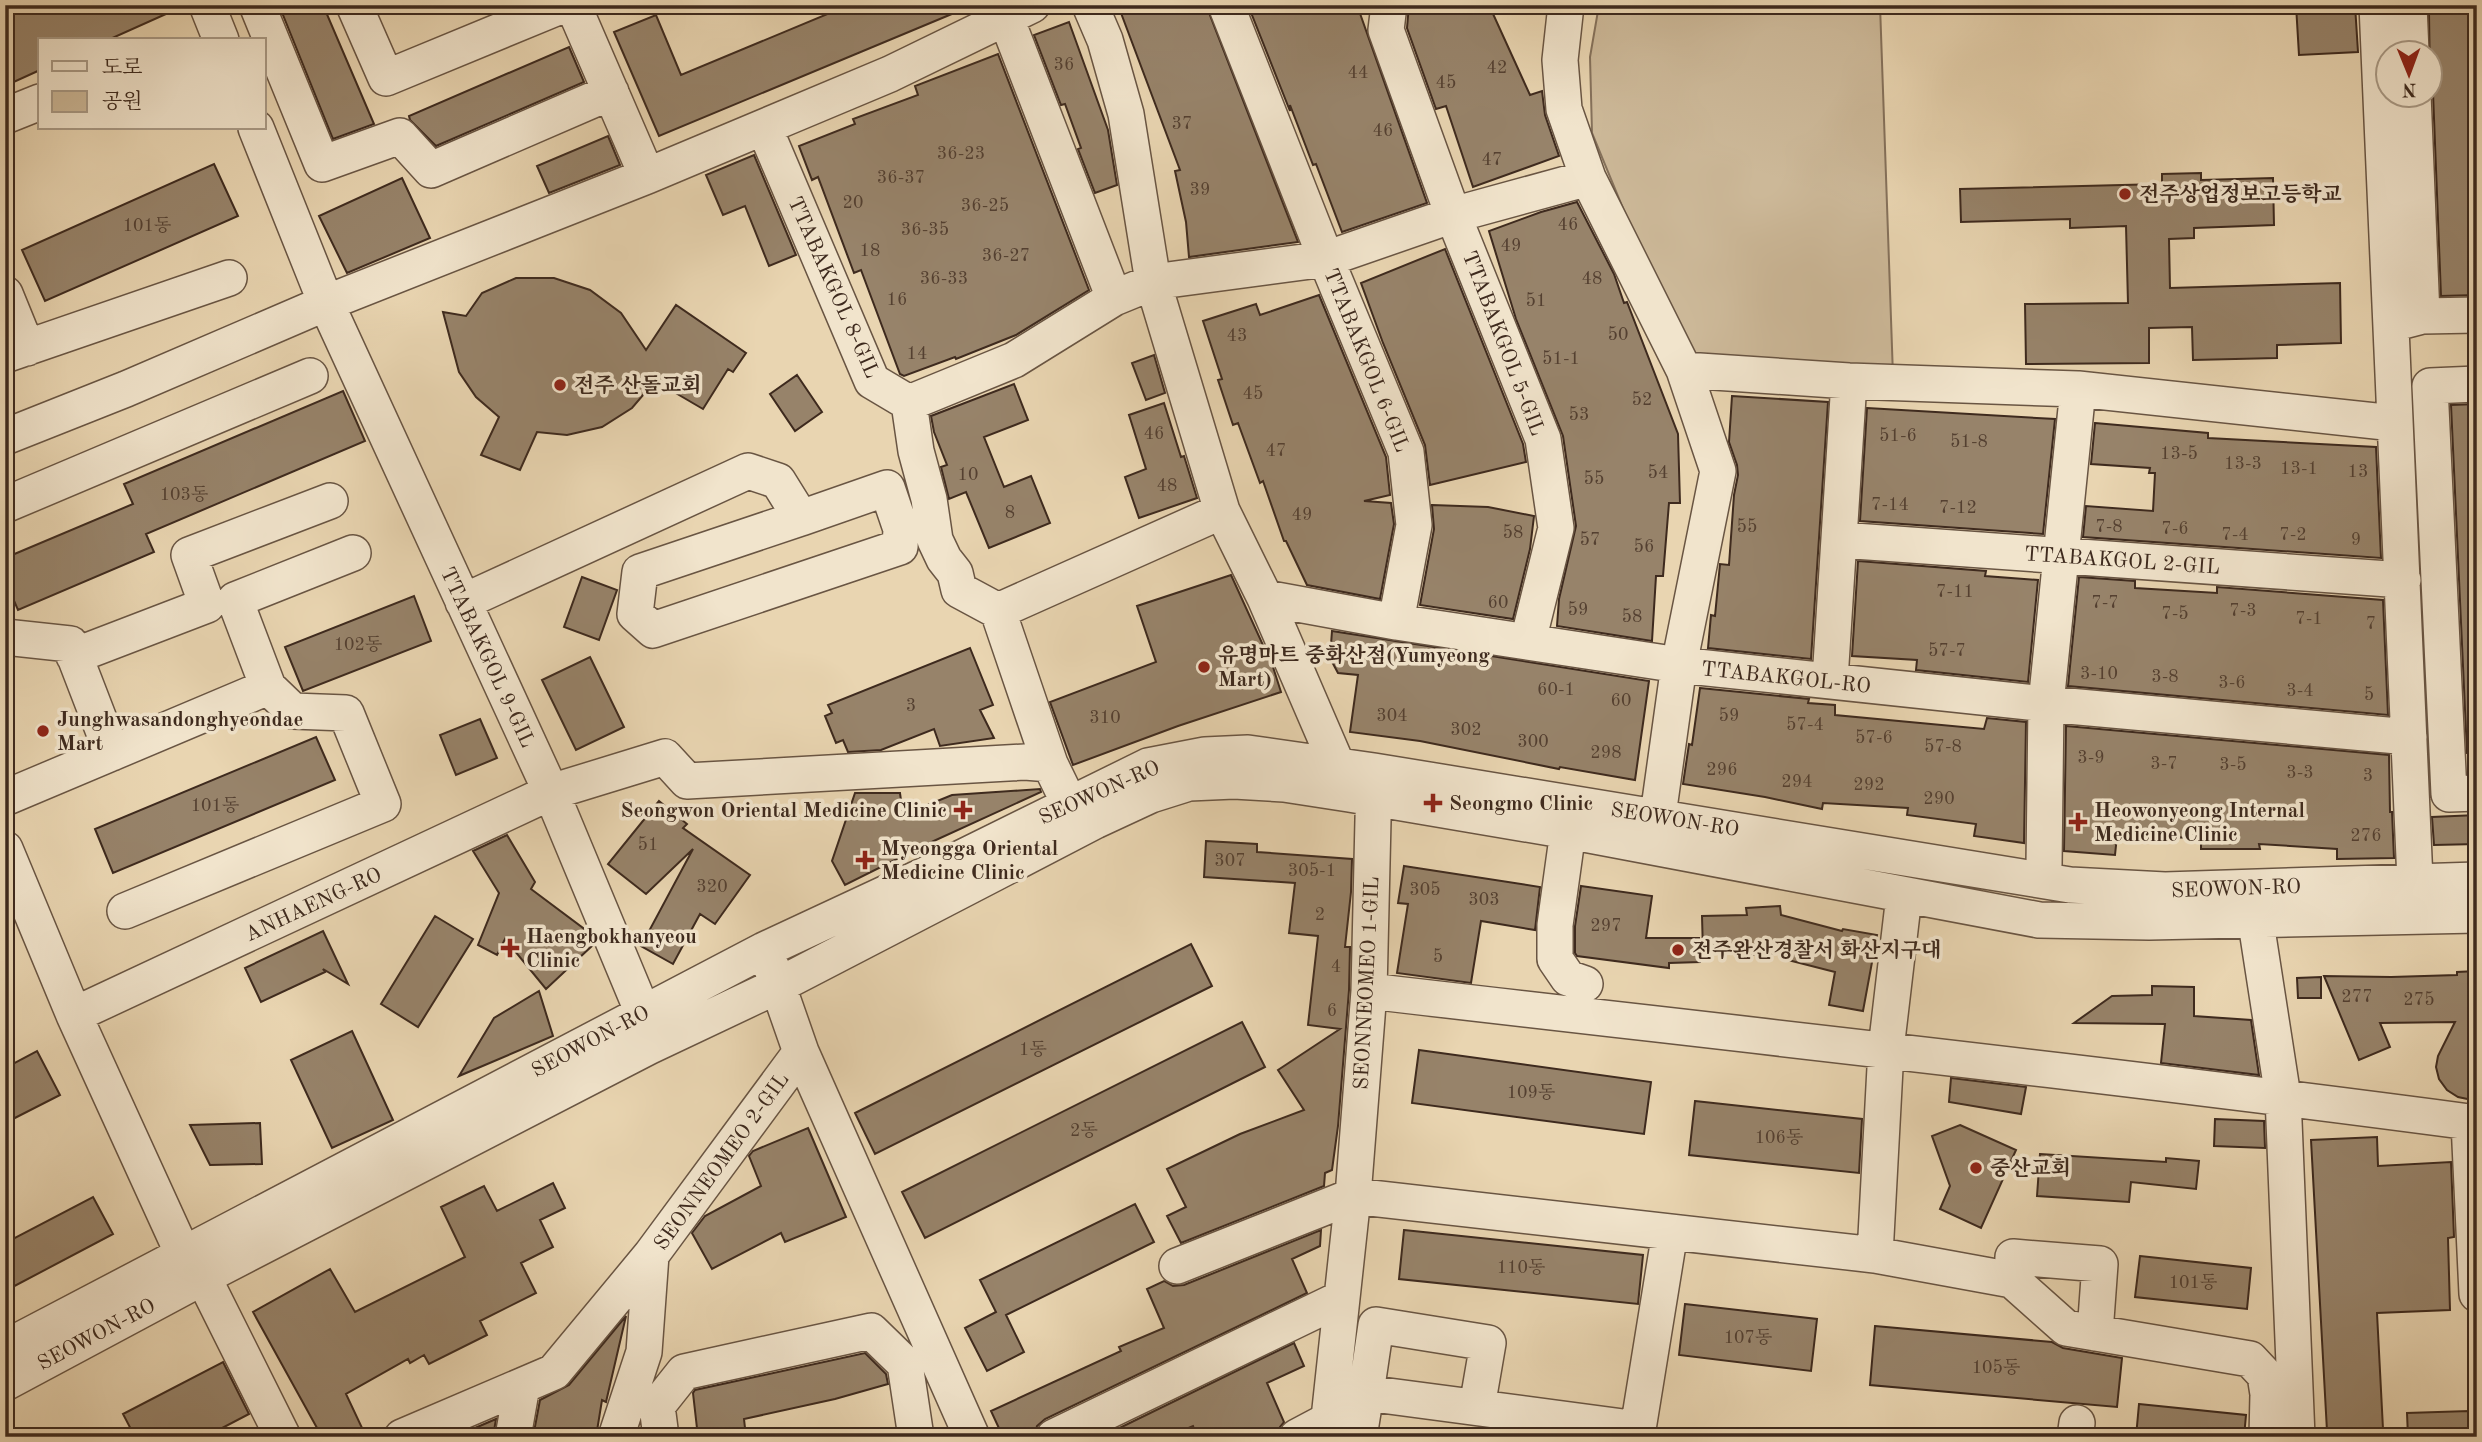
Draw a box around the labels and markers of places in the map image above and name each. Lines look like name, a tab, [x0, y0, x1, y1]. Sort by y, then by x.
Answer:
place label: 전주상업정보고등학교	[2139, 182, 2342, 206]
marker: 전주상업정보고등학교	[2117, 186, 2133, 202]
place label: 전주 산돌교회	[574, 373, 702, 397]
marker: 전주 산돌교회	[552, 377, 568, 393]
place label: 유명마트 중화산점(Yumyeong Mart)	[1218, 643, 1490, 691]
marker: 유명마트 중화산점(Yumyeong Mart)	[1196, 659, 1212, 675]
place label: Junghwasandonghyeondae Mart	[57, 710, 303, 755]
marker: Junghwasandonghyeondae Mart	[35, 723, 51, 739]
marker: Seongmo Clinic	[1423, 793, 1443, 813]
place label: Seongmo Clinic	[1449, 794, 1593, 815]
marker: Seongwon Oriental Medicine Clinic	[953, 800, 973, 820]
place label: Seongwon Oriental Medicine Clinic	[620, 801, 947, 822]
place label: Heowonyeong Internal Medicine Clinic	[2094, 801, 2305, 846]
marker: Heowonyeong Internal Medicine Clinic	[2068, 812, 2088, 832]
place label: Myeongga Oriental Medicine Clinic	[881, 839, 1058, 884]
marker: Myeongga Oriental Medicine Clinic	[855, 850, 875, 870]
place label: Haengbokhanyeou Clinic	[526, 927, 697, 972]
marker: Haengbokhanyeou Clinic	[500, 938, 520, 958]
place label: 전주완산경찰서 화산지구대	[1692, 938, 1941, 962]
marker: 전주완산경찰서 화산지구대	[1670, 942, 1686, 958]
place label: 중산교회	[1990, 1156, 2071, 1180]
marker: 중산교회	[1968, 1160, 1984, 1176]

